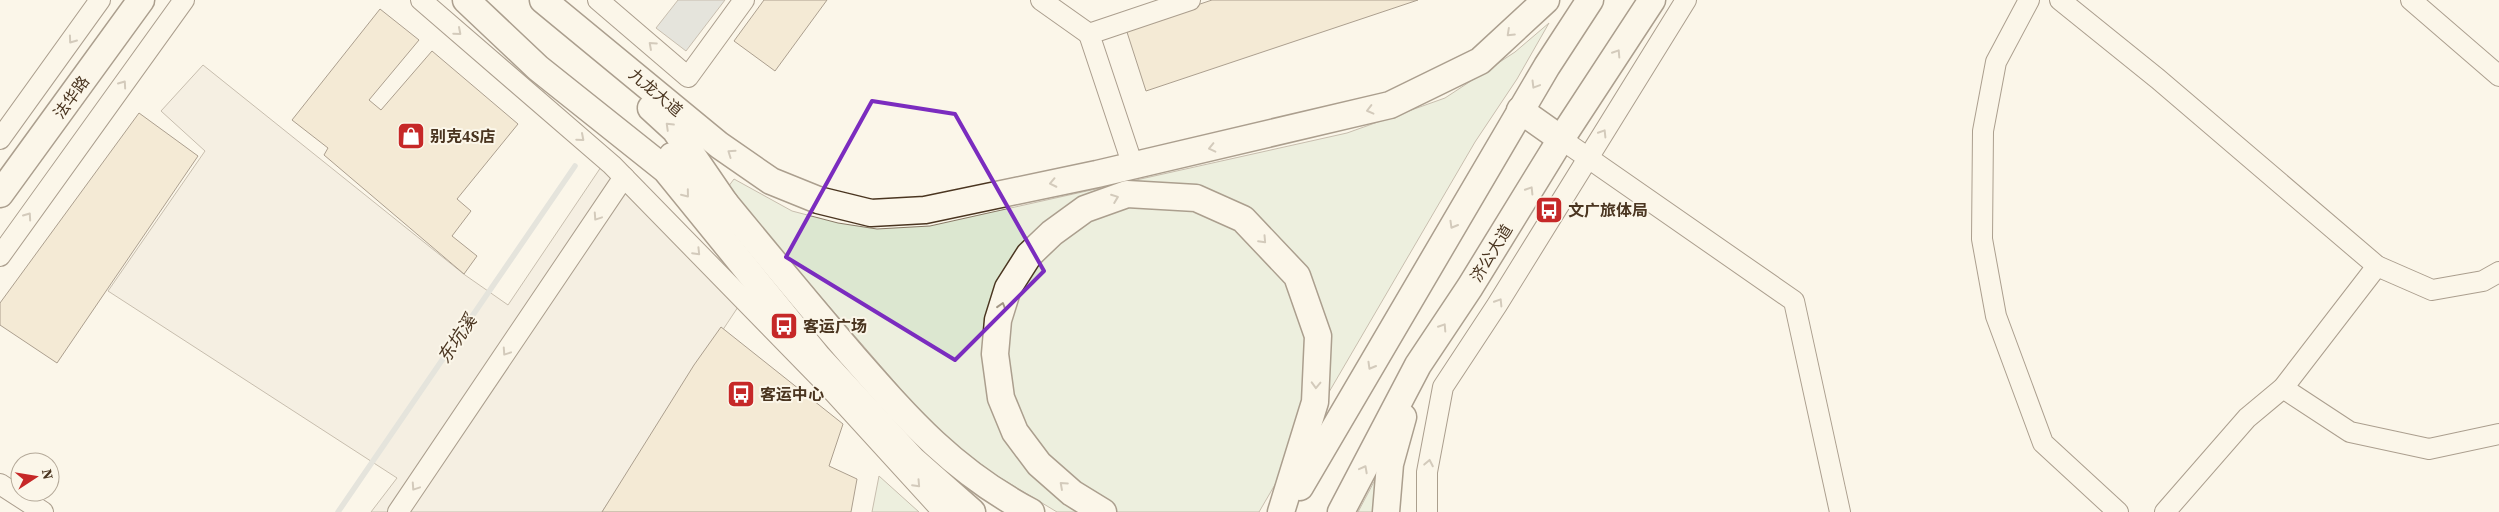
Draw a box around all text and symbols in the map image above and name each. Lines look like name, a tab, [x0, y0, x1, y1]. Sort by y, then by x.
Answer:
one-way arrow	[452, 26, 461, 34]
one-way arrow	[1507, 27, 1516, 36]
one-way arrow	[68, 34, 78, 43]
one-way arrow	[648, 42, 657, 51]
one-way arrow	[1611, 49, 1620, 59]
street label: 九龙大道	[624, 63, 688, 121]
street label: 法华路	[48, 71, 94, 123]
one-way arrow	[117, 80, 126, 90]
one-way arrow	[1531, 80, 1541, 89]
one-way arrow	[1365, 104, 1374, 115]
shop icon: 别克4S店	[396, 121, 426, 151]
one-way arrow	[666, 122, 675, 131]
place label: 别克4S店	[430, 125, 495, 147]
one-way arrow	[1596, 130, 1606, 139]
one-way arrow	[575, 132, 584, 140]
one-way arrow	[1207, 142, 1216, 153]
one-way arrow	[727, 150, 737, 159]
one-way arrow	[1048, 177, 1057, 188]
one-way arrow	[1523, 186, 1533, 195]
one-way arrow	[680, 188, 689, 197]
one-way arrow	[1110, 194, 1118, 204]
bus stop icon: 文广旅体局	[1534, 195, 1564, 225]
place label: 文广旅体局	[1568, 199, 1648, 221]
one-way arrow	[22, 212, 31, 222]
one-way arrow	[594, 212, 603, 221]
one-way arrow	[1449, 220, 1459, 229]
street label: 济公大道	[1465, 220, 1517, 286]
one-way arrow	[1257, 234, 1266, 243]
one-way arrow	[691, 246, 700, 255]
one-way arrow	[1493, 298, 1503, 307]
one-way arrow	[997, 303, 1007, 311]
water label: 东坑溪	[431, 308, 483, 368]
bus stop icon: 客运广场	[769, 311, 799, 341]
place label: 客运广场	[803, 315, 867, 337]
one-way arrow	[1437, 324, 1446, 333]
one-way arrow	[503, 346, 512, 356]
one-way arrow	[1367, 360, 1377, 369]
bus stop icon: 客运中心	[726, 379, 756, 409]
one-way arrow	[1311, 382, 1321, 389]
place label: 客运中心	[760, 383, 824, 405]
north arrow	[10, 452, 60, 502]
one-way arrow	[1423, 459, 1433, 468]
one-way arrow	[1358, 465, 1368, 474]
text: N	[37, 467, 59, 481]
one-way arrow	[911, 478, 920, 487]
one-way arrow	[412, 481, 421, 490]
one-way arrow	[1059, 482, 1068, 491]

